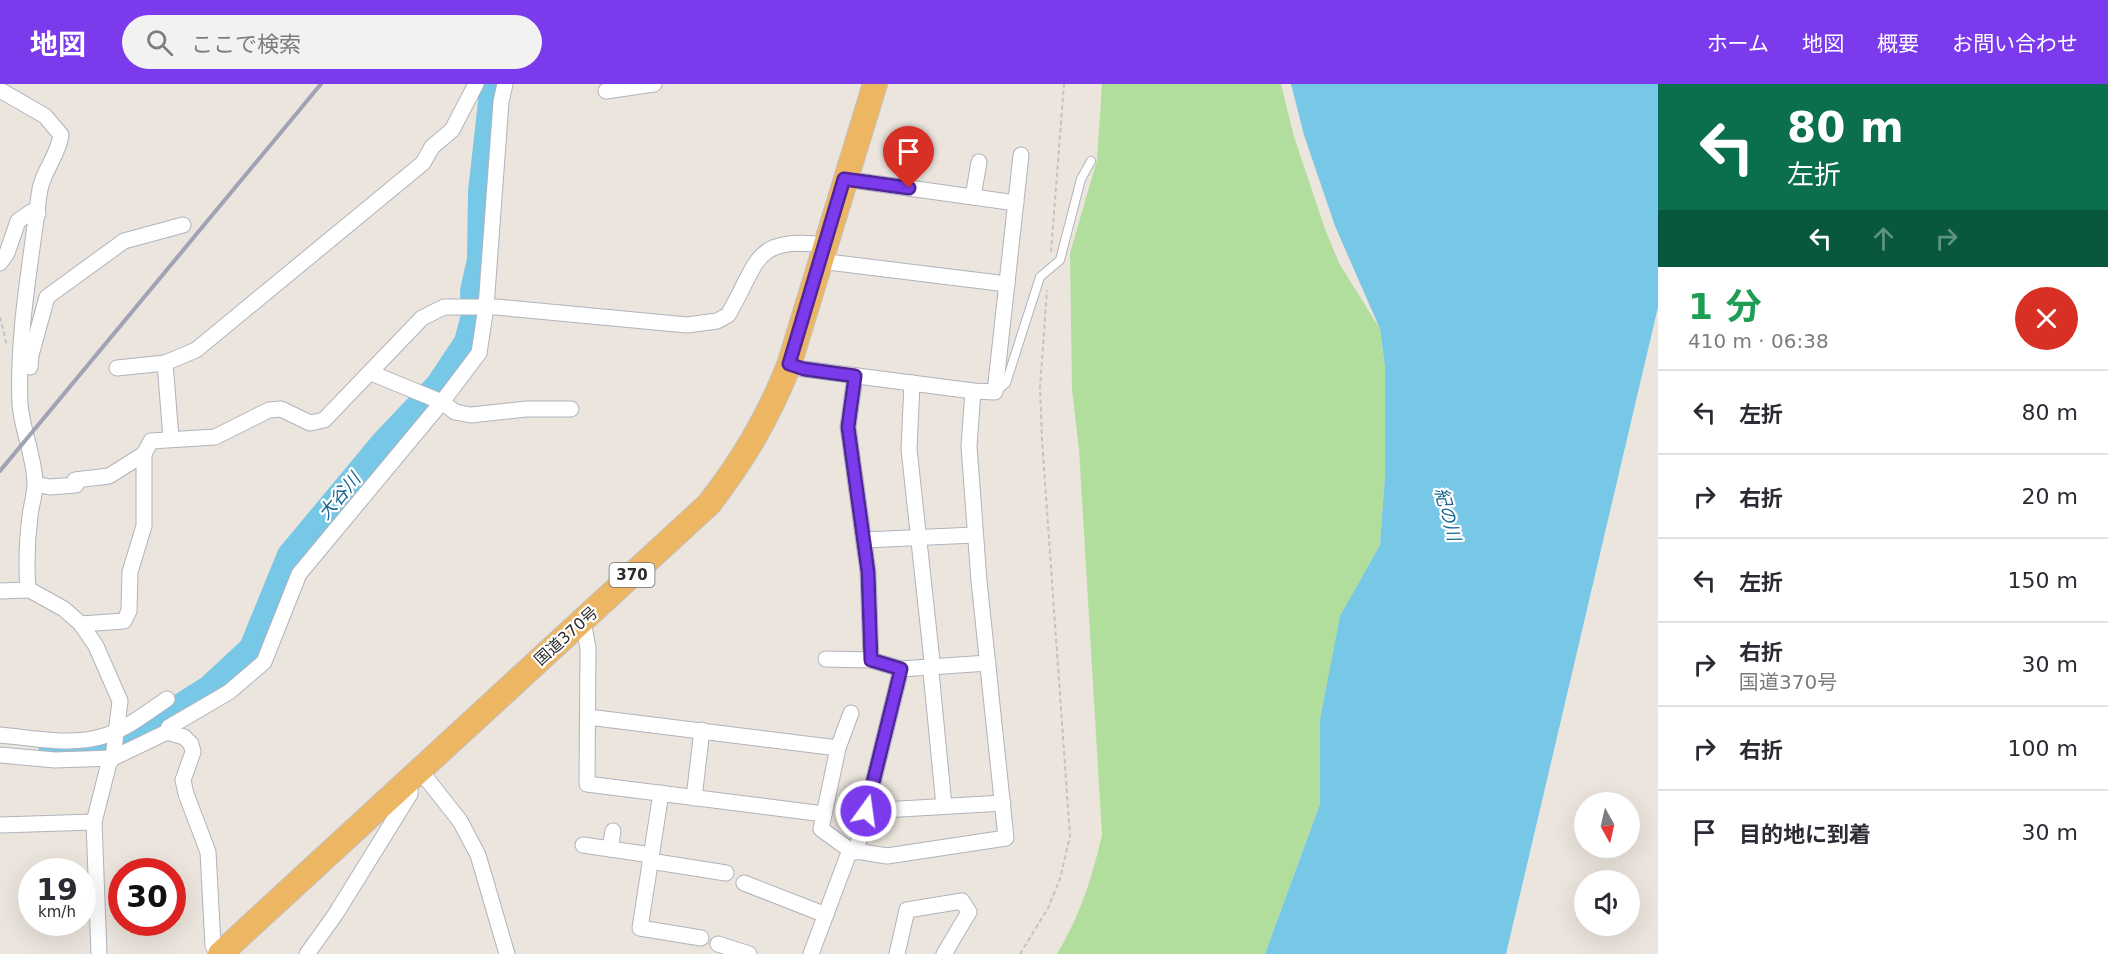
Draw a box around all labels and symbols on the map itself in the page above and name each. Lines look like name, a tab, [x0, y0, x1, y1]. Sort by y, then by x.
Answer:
pin	[883, 126, 934, 188]
water label: 大谷川	[314, 467, 366, 523]
water label: 紀の川	[1431, 485, 1466, 545]
road number: 370	[610, 563, 654, 587]
street label: 国道370号	[530, 603, 602, 669]
position arrow	[834, 779, 898, 843]
north arrow	[1574, 792, 1640, 858]
speed limit sign: 30	[108, 858, 186, 936]

